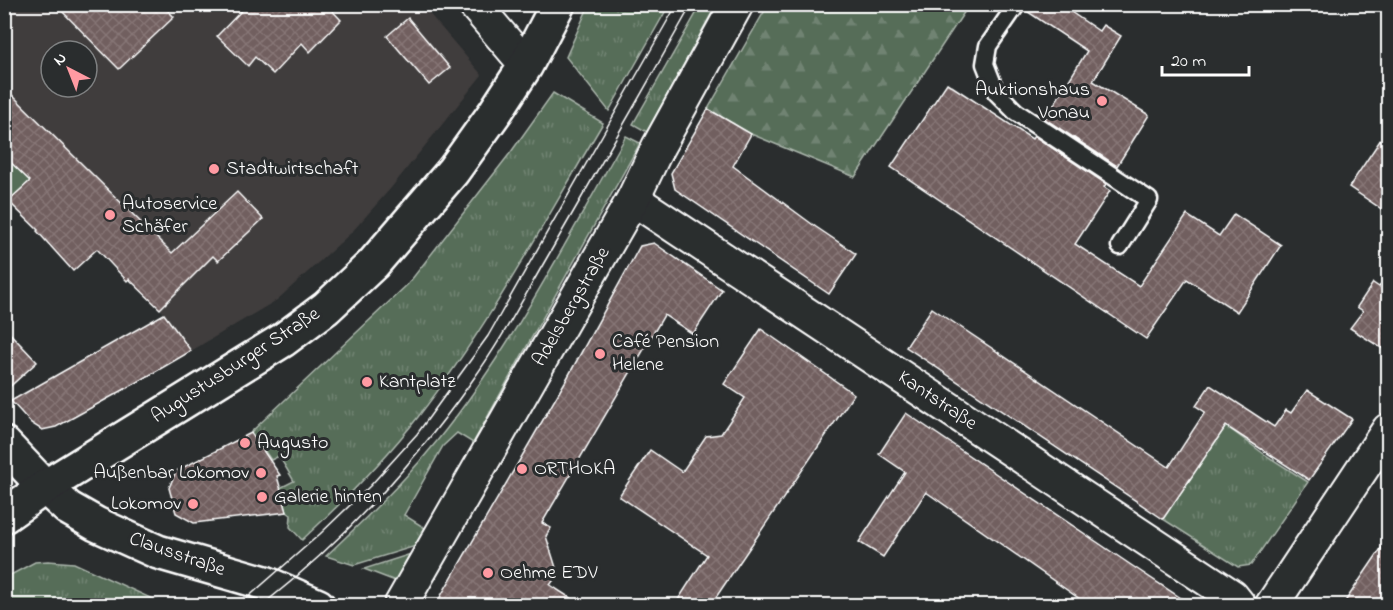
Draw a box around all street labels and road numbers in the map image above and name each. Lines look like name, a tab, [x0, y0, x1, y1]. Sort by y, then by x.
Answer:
street label: Adelsbergstraße	[526, 242, 619, 373]
street label: Augustusburger Straße	[146, 300, 327, 432]
street label: Kantstraße	[891, 364, 983, 438]
street label: Clausstraße	[125, 525, 229, 585]

